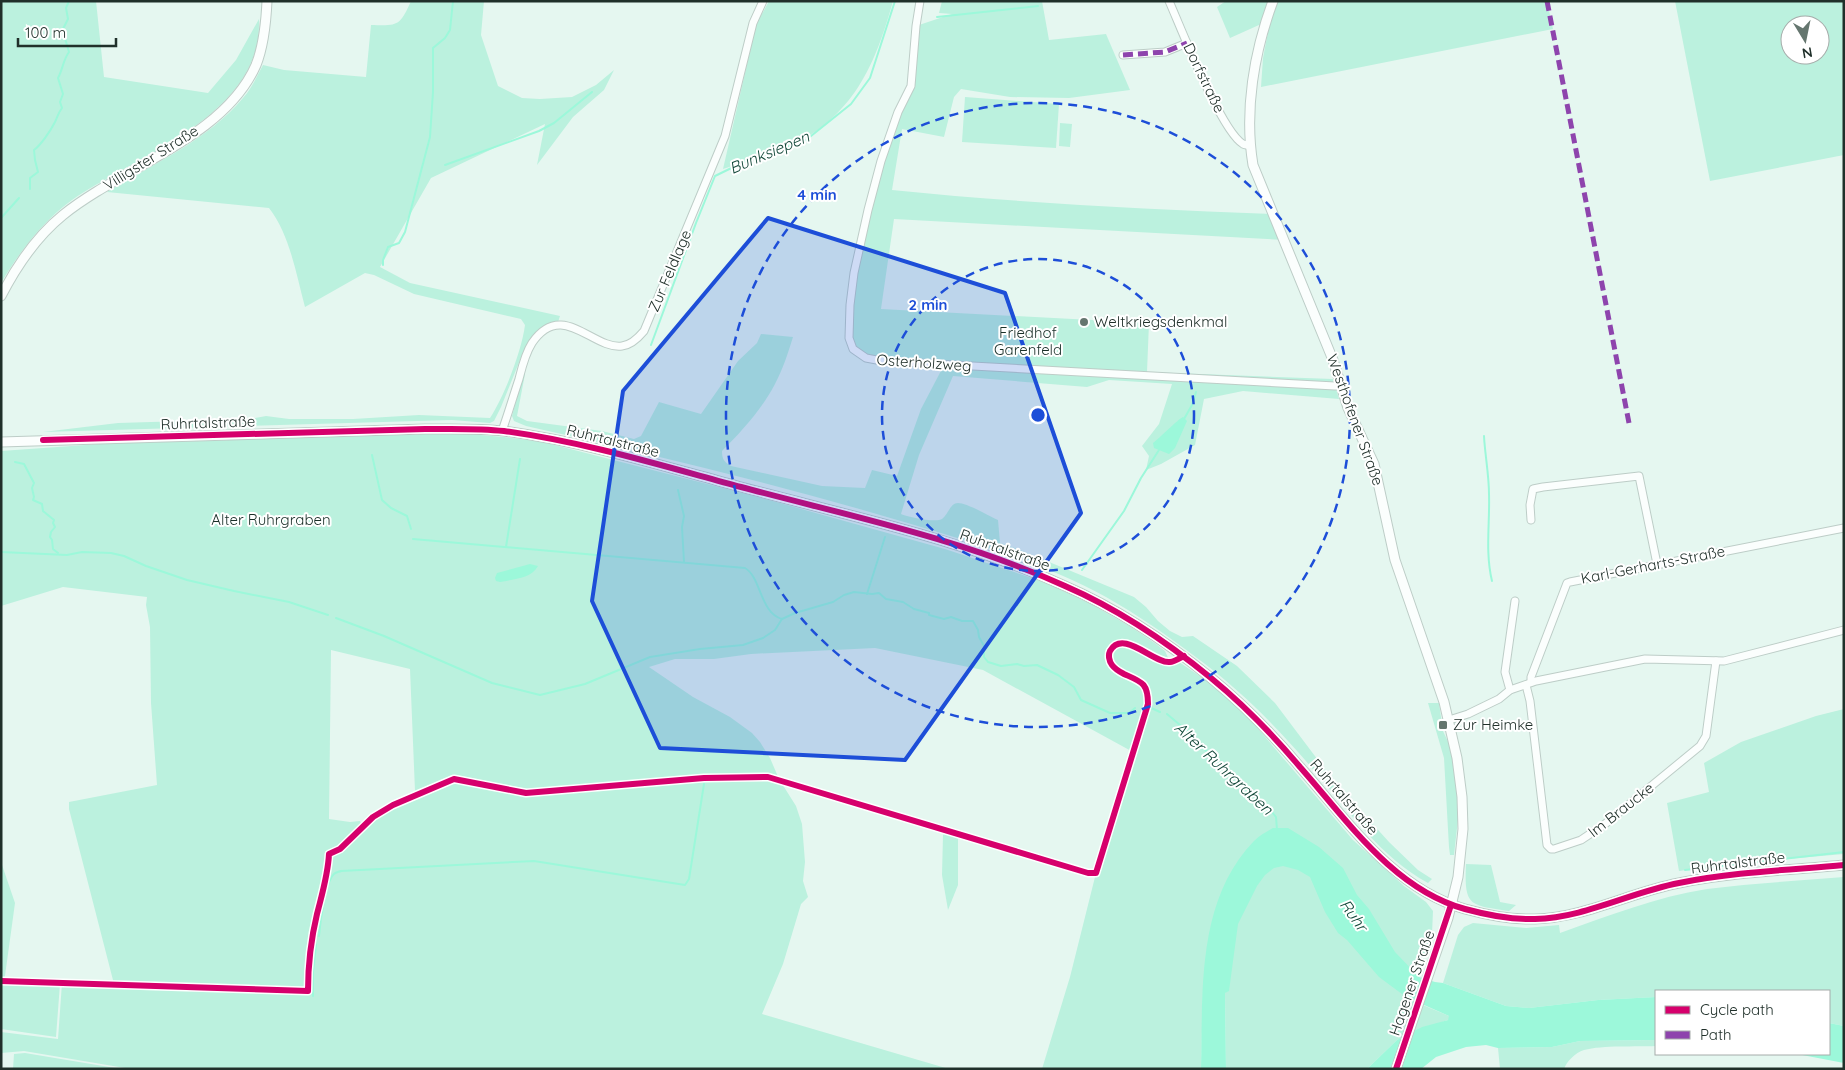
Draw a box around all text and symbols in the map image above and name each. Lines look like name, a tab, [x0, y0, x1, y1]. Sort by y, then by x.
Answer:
scale bar	[18, 15, 115, 47]
north arrow	[1780, 15, 1830, 65]
text: 100 m	[25, 23, 66, 42]
street label: Dorfstraße	[1179, 40, 1230, 116]
text: N	[1801, 43, 1814, 63]
street label: Villigster Straße	[100, 121, 202, 194]
water label: Bunksiepen	[726, 126, 813, 178]
text: 4 min	[797, 185, 837, 204]
street label: Zur Feldlage	[644, 227, 695, 315]
text: 2 min	[908, 295, 948, 314]
place label: Weltkriegsdenkmal	[1094, 312, 1227, 331]
marker: Weltkriegsdenkmal	[1078, 316, 1090, 328]
park label: Friedhof Garenfeld	[994, 323, 1062, 359]
street label: Osterholzweg	[876, 350, 972, 375]
street label: Westhofener Straße	[1323, 351, 1388, 488]
centre of rings	[1029, 406, 1047, 424]
street label: Ruhrtalstraße	[160, 411, 256, 434]
street label: Ruhrtalstraße	[565, 420, 661, 461]
park label: Alter Ruhrgraben	[211, 510, 331, 529]
street label: Ruhrtalstraße	[957, 524, 1053, 575]
street label: Karl-Gerharts-Straße	[1579, 541, 1727, 588]
place label: Zur Heimke	[1453, 715, 1533, 734]
water label: Alter Ruhrgraben	[1171, 717, 1278, 819]
marker: Zur Heimke	[1437, 719, 1449, 731]
street label: Ruhrtalstraße	[1306, 755, 1383, 839]
street label: Im Braucke	[1584, 778, 1657, 841]
street label: Ruhrtalstraße	[1690, 847, 1786, 878]
water label: Ruhr	[1336, 895, 1373, 936]
street label: Hagener Straße	[1385, 928, 1438, 1038]
legend	[1655, 990, 1830, 1055]
text: Cycle path	[1700, 1000, 1774, 1019]
text: Path	[1700, 1025, 1732, 1044]

